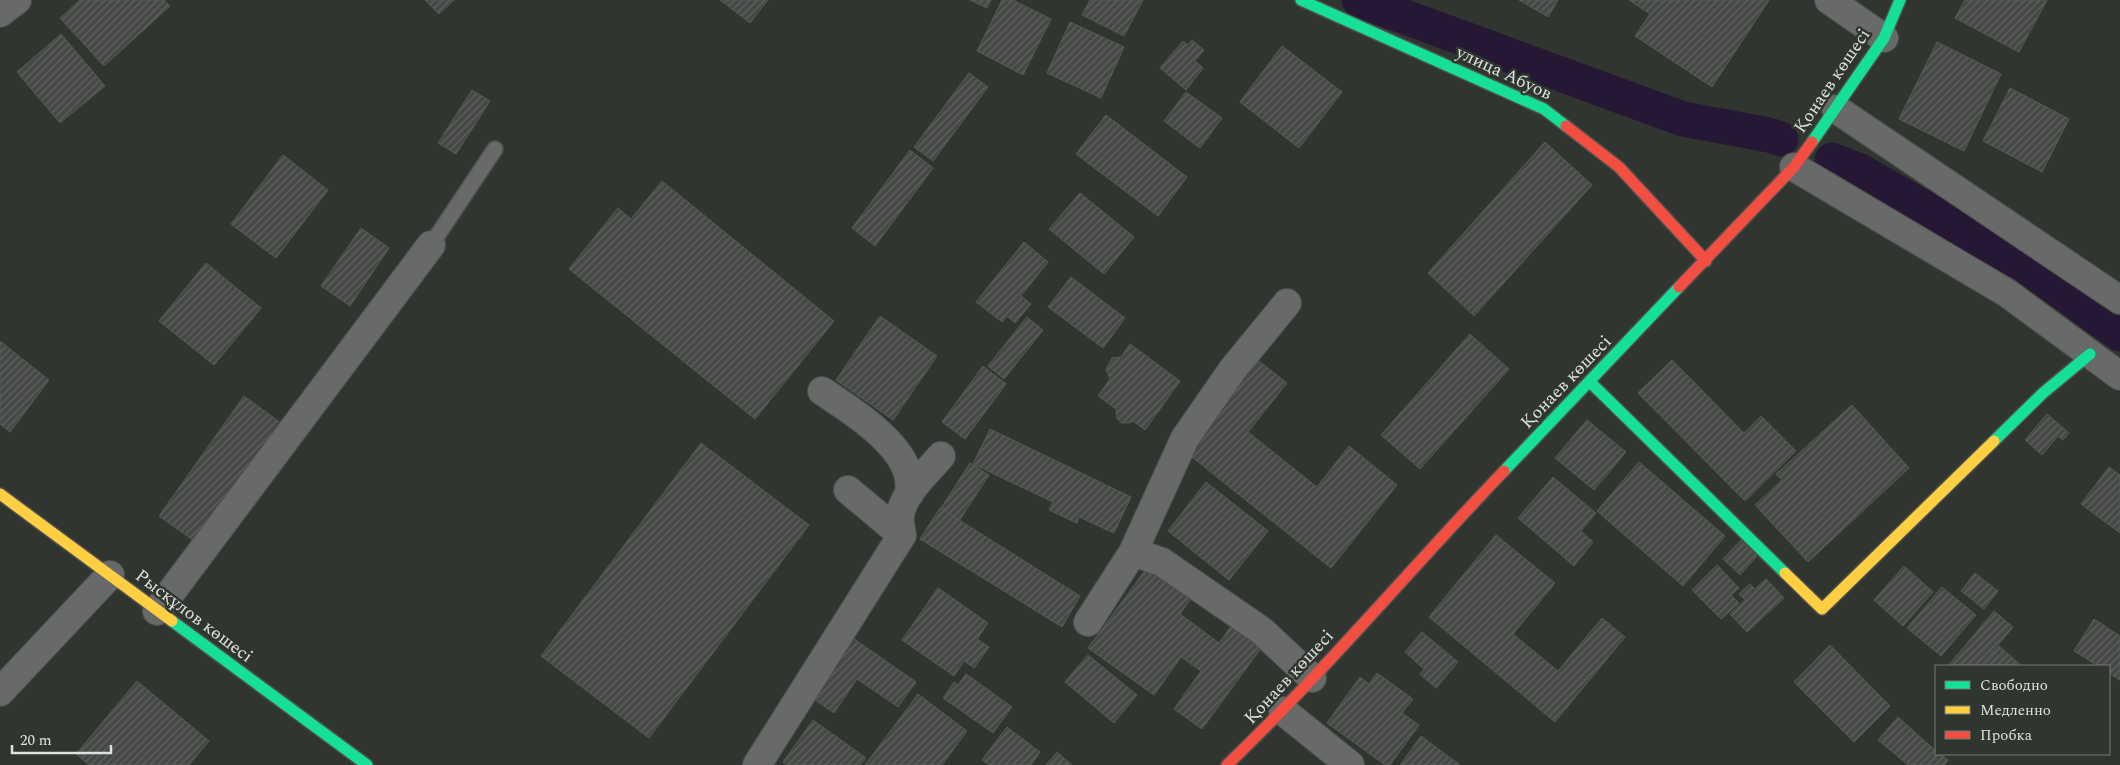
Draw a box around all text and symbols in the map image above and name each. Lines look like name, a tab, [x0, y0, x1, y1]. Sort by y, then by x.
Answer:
street label: Қонаев көшесі	[1787, 23, 1877, 139]
street label: улица Абуов	[1451, 39, 1556, 107]
street label: Қонаев көшесі	[1514, 329, 1618, 435]
street label: Рысқұлов көшесі	[129, 563, 259, 669]
street label: Қонаев көшесі	[1238, 623, 1340, 731]
legend	[1935, 665, 2110, 755]
text: Свободно	[1980, 674, 2048, 697]
text: Медленно	[1980, 699, 2051, 722]
scale bar	[12, 722, 111, 754]
text: Пробка	[1980, 724, 2033, 747]
text: 20 m	[20, 729, 52, 752]

